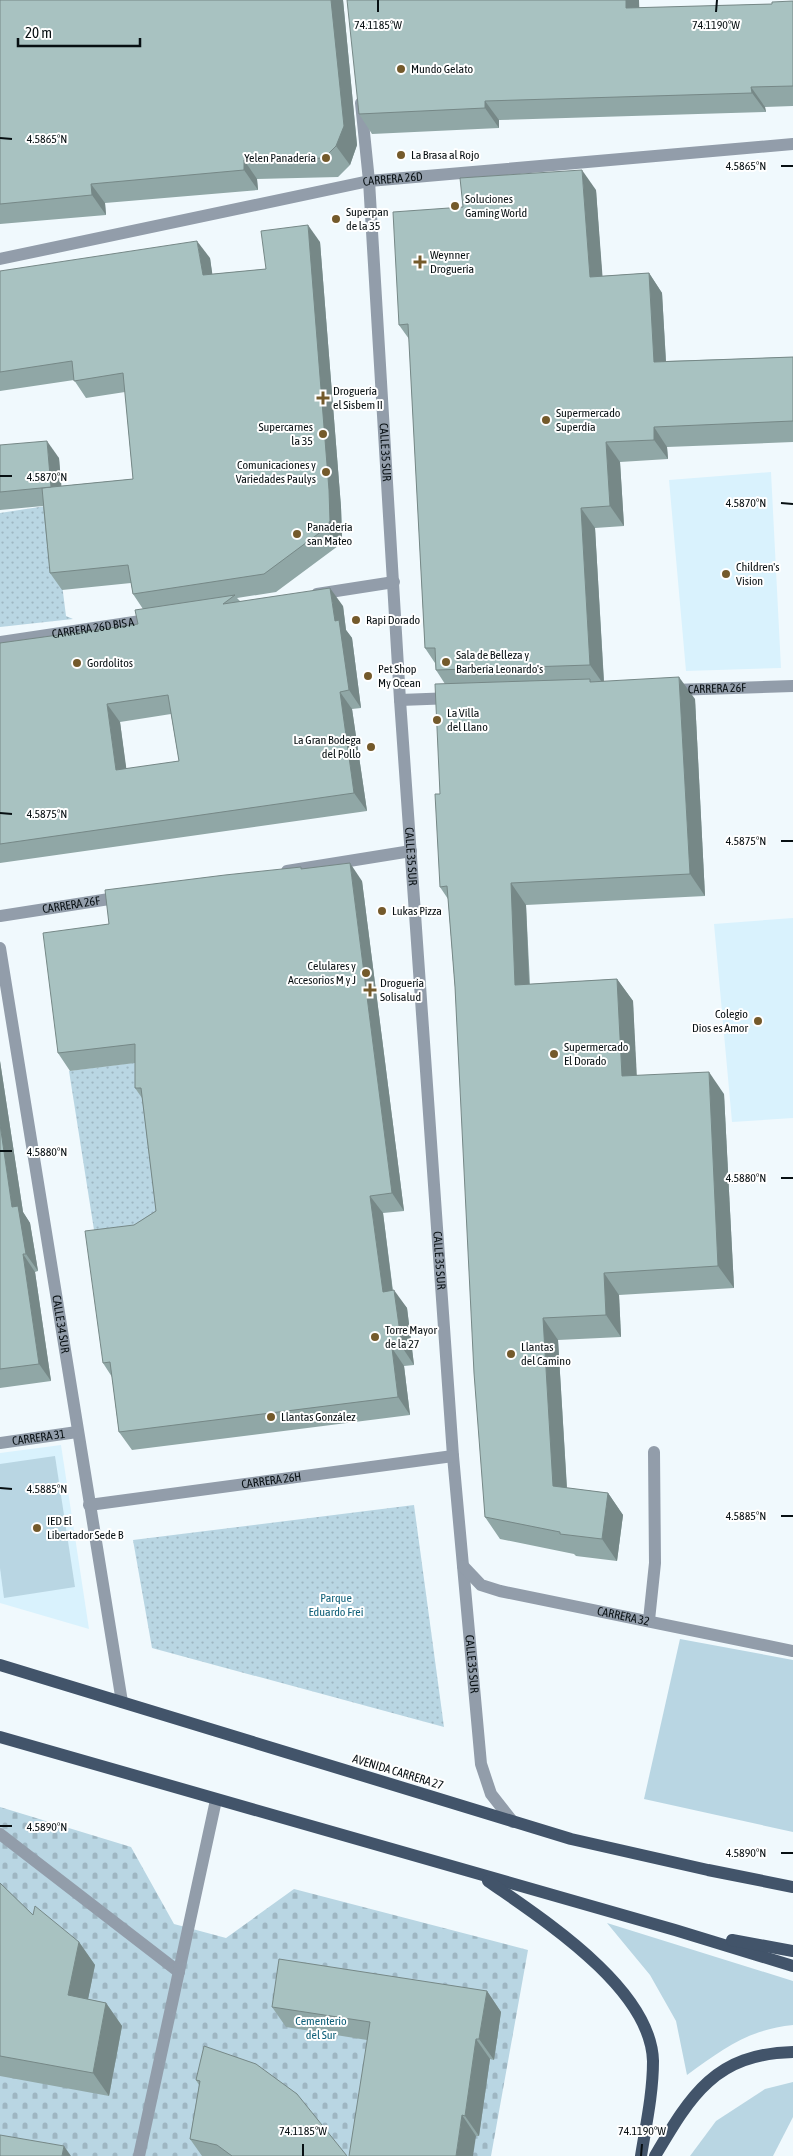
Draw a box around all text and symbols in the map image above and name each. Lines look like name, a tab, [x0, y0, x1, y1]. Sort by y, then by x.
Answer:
scale bar	[18, 15, 140, 47]
text: 74.1185°W	[354, 18, 402, 32]
text: 74.1190°W	[692, 18, 740, 32]
text: 20 m	[25, 24, 52, 41]
place label: Mundo Gelato	[411, 62, 474, 76]
marker: Mundo Gelato	[395, 63, 407, 75]
text: 4.5865°N	[27, 132, 67, 146]
place label: La Brasa al Rojo	[411, 148, 480, 162]
marker: La Brasa al Rojo	[395, 149, 407, 161]
place label: Yelen Panadería	[244, 151, 316, 165]
marker: Yelen Panadería	[320, 152, 332, 164]
text: 4.5865°N	[726, 159, 766, 173]
street label: CARRERA 26D	[362, 169, 424, 189]
place label: Soluciones Gaming World	[465, 192, 527, 220]
marker: Soluciones Gaming World	[449, 200, 461, 212]
place label: Superpan de la 35	[346, 205, 389, 233]
marker: Superpan de la 35	[330, 213, 342, 225]
place label: Weynner Droguería	[430, 248, 474, 276]
marker: Weynner Droguería	[414, 256, 426, 268]
place label: Droguería el Sisbem II	[333, 384, 383, 412]
marker: Droguería el Sisbem II	[317, 392, 329, 404]
place label: Supermercado Superdía	[556, 406, 621, 434]
marker: Supermercado Superdía	[540, 414, 552, 426]
place label: Supercarnes la 35	[258, 420, 313, 448]
street label: CALLE 35 SUR	[376, 423, 394, 482]
marker: Supercarnes la 35	[317, 428, 329, 440]
place label: Comunicaciones y Variedades Paulys	[236, 458, 316, 486]
marker: Comunicaciones y Variedades Paulys	[320, 466, 332, 478]
text: 4.5870°N	[27, 470, 67, 484]
text: 4.5870°N	[726, 496, 766, 510]
place label: Panadería san Mateo	[307, 520, 353, 548]
marker: Panadería san Mateo	[291, 528, 303, 540]
place label: Children's Vision	[736, 560, 780, 588]
marker: Children's Vision	[720, 568, 732, 580]
place label: Rapi Dorado	[366, 613, 421, 627]
marker: Rapi Dorado	[350, 614, 362, 626]
street label: CARRERA 26D BIS A	[51, 615, 135, 641]
place label: Sala de Belleza y Barbería Leonardo's	[456, 648, 543, 676]
place label: Gordolitos	[87, 656, 133, 670]
marker: Sala de Belleza y Barbería Leonardo's	[440, 656, 452, 668]
marker: Gordolitos	[71, 657, 83, 669]
place label: Pet Shop My Ocean	[378, 662, 421, 690]
marker: Pet Shop My Ocean	[362, 670, 374, 682]
street label: CARRERA 26F	[688, 681, 746, 696]
place label: La Villa del Llano	[447, 706, 488, 734]
marker: La Villa del Llano	[431, 714, 443, 726]
place label: La Gran Bodega del Pollo	[293, 733, 361, 761]
marker: La Gran Bodega del Pollo	[365, 741, 377, 753]
text: 4.5875°N	[27, 807, 67, 821]
street label: CALLE 35 SUR	[402, 827, 420, 886]
text: 4.5875°N	[726, 834, 766, 848]
street label: CARRERA 26F	[41, 894, 101, 916]
place label: Lukas Pizza	[392, 904, 442, 918]
marker: Lukas Pizza	[376, 905, 388, 917]
place label: Celulares y Accesorios M y J	[288, 959, 356, 987]
marker: Celulares y Accesorios M y J	[360, 967, 372, 979]
place label: Droguería Solisalud	[380, 976, 424, 1004]
marker: Droguería Solisalud	[364, 984, 376, 996]
place label: Colegio Dios es Amor	[692, 1007, 748, 1035]
marker: Colegio Dios es Amor	[752, 1015, 764, 1027]
place label: Supermercado El Dorado	[564, 1040, 629, 1068]
marker: Supermercado El Dorado	[548, 1048, 560, 1060]
text: 4.5880°N	[27, 1145, 67, 1159]
text: 4.5880°N	[726, 1171, 766, 1185]
street label: CALLE 35 SUR	[430, 1231, 448, 1290]
street label: CALLE 34 SUR	[49, 1294, 72, 1354]
place label: Torre Mayor de la 27	[385, 1323, 437, 1351]
marker: Torre Mayor de la 27	[369, 1331, 381, 1343]
place label: Llantas del Camino	[521, 1340, 571, 1368]
marker: Llantas del Camino	[505, 1348, 517, 1360]
place label: Llantas González	[281, 1410, 356, 1424]
marker: Llantas González	[265, 1411, 277, 1423]
street label: CARRERA 31	[11, 1427, 66, 1448]
street label: CARRERA 26H	[241, 1469, 302, 1491]
text: 4.5885°N	[27, 1482, 67, 1496]
text: 4.5885°N	[726, 1509, 766, 1523]
place label: IED El Libertador Sede B	[47, 1514, 124, 1542]
marker: IED El Libertador Sede B	[31, 1522, 43, 1534]
park label: Parque Eduardo Frei	[308, 1591, 364, 1619]
street label: CARRERA 32	[596, 1604, 651, 1628]
street label: CALLE 35 SUR	[462, 1634, 482, 1694]
street label: AVENIDA CARRERA 27	[351, 1752, 445, 1793]
text: 4.5890°N	[27, 1820, 67, 1834]
text: 4.5890°N	[726, 1846, 766, 1860]
park label: Cementerio del Sur	[295, 2014, 347, 2042]
text: 74.1185°W	[279, 2124, 327, 2138]
text: 74.1190°W	[618, 2124, 666, 2138]

